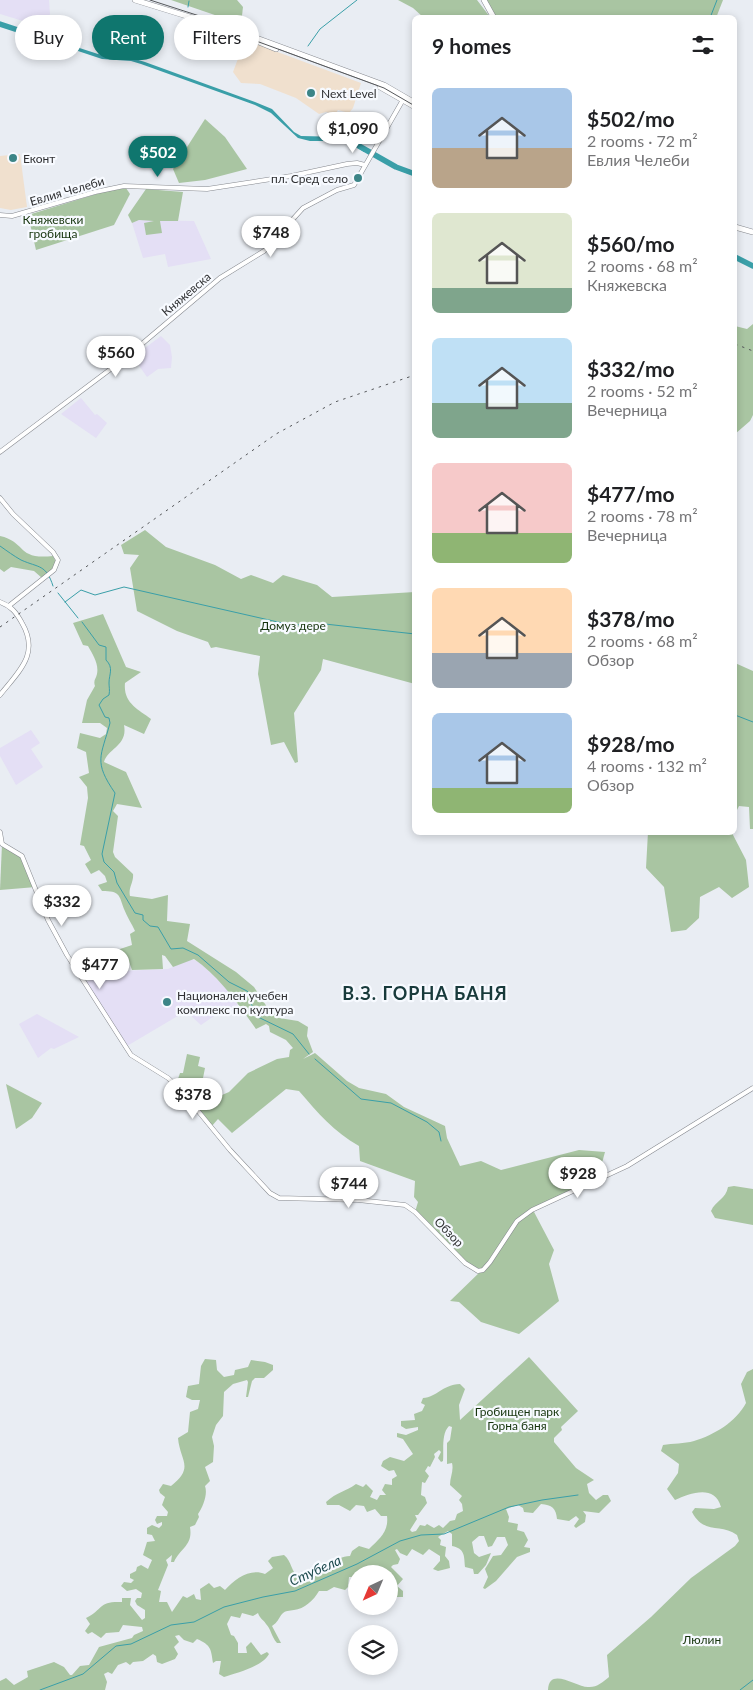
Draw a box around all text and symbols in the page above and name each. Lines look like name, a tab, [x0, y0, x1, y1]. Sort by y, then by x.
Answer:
chip: Buy	[15, 15, 82, 60]
chip: Rent	[92, 15, 164, 60]
chip: Filters	[174, 15, 259, 60]
icon: filters	[689, 31, 717, 59]
text: 9 homes	[432, 33, 511, 58]
place label: Next Level	[321, 86, 377, 101]
marker: Next Level	[305, 87, 317, 99]
text: $502/mo	[587, 106, 675, 131]
icon: home	[472, 108, 532, 168]
pin: $1,090	[312, 112, 394, 154]
text: $1,090	[328, 118, 378, 137]
text: 2 rooms · 72 m²	[587, 131, 698, 150]
pin: $502	[128, 136, 188, 178]
text: $502	[139, 142, 177, 161]
text: Евлия Челеби	[587, 150, 690, 169]
place label: Еконт	[23, 151, 55, 166]
marker: Еконт	[7, 152, 19, 164]
place label: пл. Сред село	[271, 171, 348, 186]
marker: пл. Сред село	[352, 172, 364, 184]
street label: Евлия Челеби	[28, 173, 106, 209]
park label: Княжевски гробища	[23, 212, 84, 241]
pin: $748	[241, 216, 301, 258]
text: $748	[252, 222, 290, 241]
text: $560/mo	[587, 231, 675, 256]
icon: home	[472, 233, 532, 293]
text: 2 rooms · 68 m²	[587, 256, 698, 275]
street label: Княжевска	[158, 269, 214, 319]
text: Княжевска	[587, 275, 667, 294]
pin: $560	[86, 336, 146, 378]
text: $560	[97, 342, 135, 361]
text: $332/mo	[587, 356, 675, 381]
icon: home	[472, 358, 532, 418]
text: 2 rooms · 52 m²	[587, 381, 698, 400]
text: Вечерница	[587, 400, 667, 419]
text: $477/mo	[587, 481, 675, 506]
icon: home	[472, 483, 532, 543]
text: 2 rooms · 78 m²	[587, 506, 698, 525]
text: Вечерница	[587, 525, 667, 544]
text: $378/mo	[587, 606, 675, 631]
icon: home	[472, 608, 532, 668]
park label: Домуз дере	[260, 618, 326, 633]
text: 2 rooms · 68 m²	[587, 631, 698, 650]
text: Обзор	[587, 650, 634, 669]
text: $928/mo	[587, 731, 675, 756]
icon: home	[472, 733, 532, 793]
text: 4 rooms · 132 m²	[587, 756, 707, 775]
text: Обзор	[587, 775, 634, 794]
pin: $332	[32, 884, 92, 927]
text: $332	[43, 891, 81, 910]
pin: $477	[70, 948, 130, 990]
text: $477	[81, 954, 119, 973]
district label: В.З. ГОРНА БАНЯ	[342, 982, 508, 1004]
place label: Национален учебен комплекс по култура	[177, 988, 294, 1017]
marker: Национален учебен комплекс по култура	[161, 996, 173, 1008]
pin: $378	[163, 1078, 223, 1120]
text: $378	[174, 1084, 212, 1103]
pin: $928	[548, 1156, 608, 1199]
text: $928	[559, 1163, 597, 1182]
pin: $744	[319, 1166, 379, 1209]
text: $744	[330, 1173, 368, 1192]
street label: Обзор	[431, 1214, 467, 1250]
park label: Гробищен парк Горна баня	[475, 1404, 560, 1433]
water label: Стубела	[286, 1551, 344, 1589]
north arrow	[348, 1565, 398, 1615]
map controls	[348, 1565, 398, 1675]
button: layers	[348, 1625, 398, 1675]
park label: Люлин	[682, 1632, 721, 1647]

